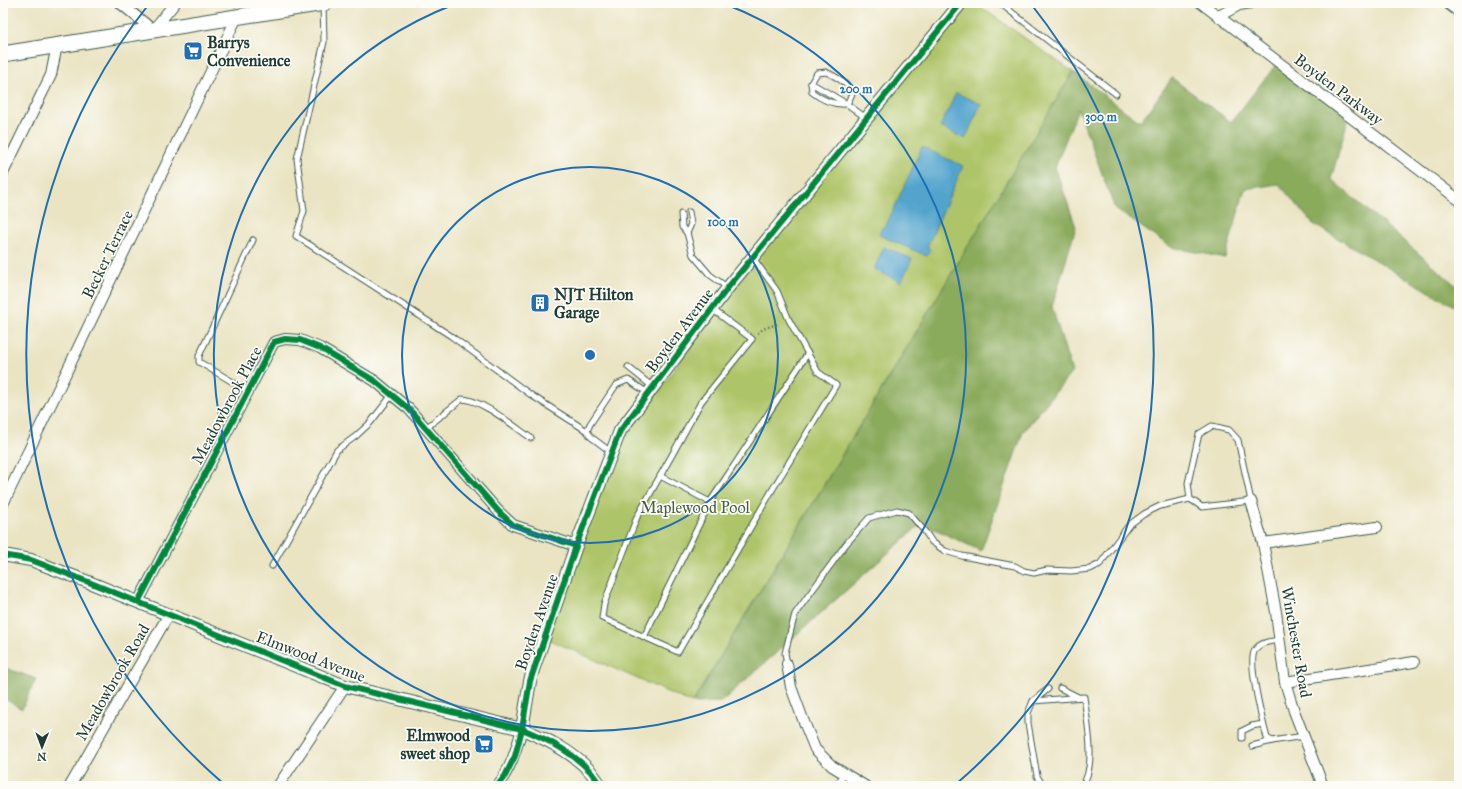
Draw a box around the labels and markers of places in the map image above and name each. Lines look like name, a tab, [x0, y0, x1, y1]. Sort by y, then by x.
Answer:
place label: Barrys Convenience	[207, 33, 291, 70]
supermarket icon: Barrys Convenience	[182, 40, 204, 62]
place label: NJT Hilton Garage	[554, 285, 634, 323]
building icon: NJT Hilton Garage	[529, 292, 551, 314]
centre of rings	[583, 348, 597, 362]
place label: Elmwood sweet shop	[401, 726, 471, 764]
supermarket icon: Elmwood sweet shop	[473, 733, 495, 755]

